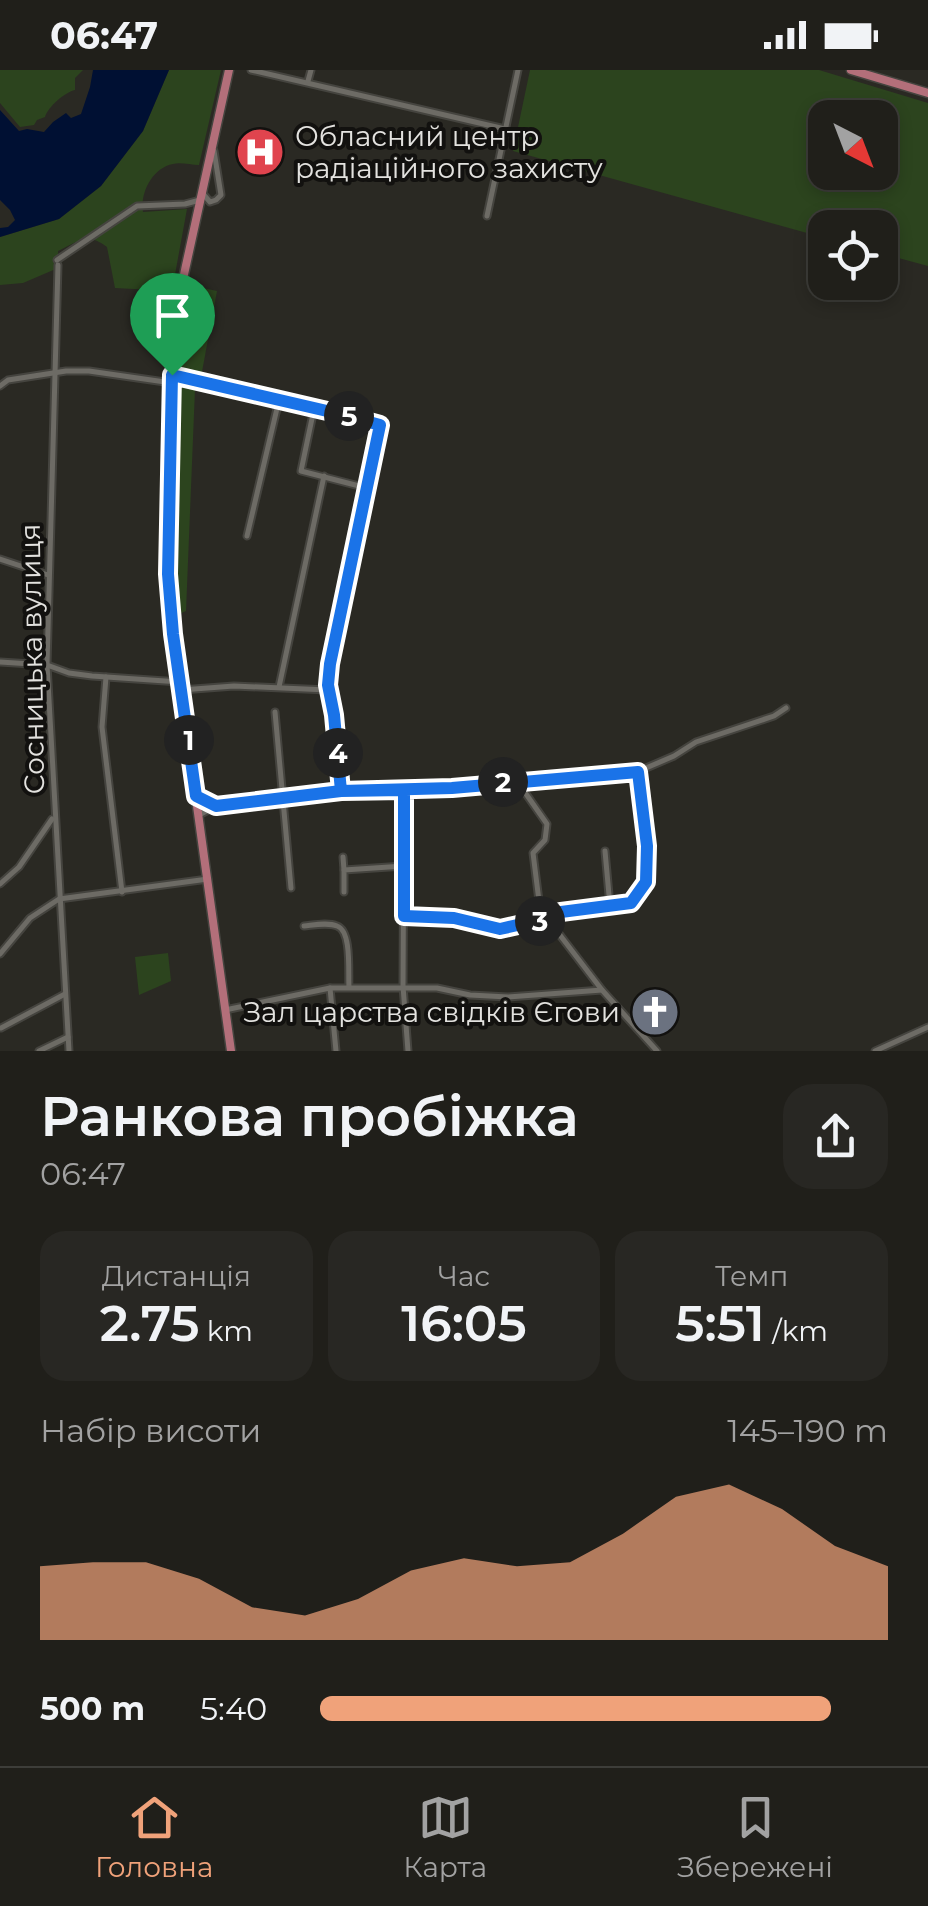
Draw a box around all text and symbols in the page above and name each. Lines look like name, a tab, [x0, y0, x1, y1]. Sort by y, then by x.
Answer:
text: 06:47	[50, 12, 158, 59]
north arrow	[808, 100, 898, 190]
map controls	[808, 100, 898, 300]
place label: Обласний центр радіаційного захисту	[295, 119, 603, 185]
hospital icon: Обласний центр радіаційного захисту	[234, 126, 286, 178]
button: locate	[808, 210, 898, 300]
pin	[130, 273, 215, 376]
icon: arrive	[145, 288, 200, 343]
pin: 5	[324, 391, 374, 441]
text: 5	[341, 399, 357, 433]
street label: Сосницька вулиця	[13, 523, 51, 795]
pin: 1	[164, 715, 214, 765]
text: 1	[184, 723, 194, 757]
pin: 4	[313, 728, 363, 778]
text: 4	[328, 736, 348, 770]
pin: 2	[478, 757, 528, 807]
text: 2	[495, 765, 511, 799]
pin: 3	[515, 896, 565, 946]
text: 3	[532, 904, 548, 938]
church icon: Зал царства свідків Єгови	[629, 986, 681, 1038]
place label: Зал царства свідків Єгови	[244, 995, 620, 1029]
text: Ранкова пробіжка	[40, 1083, 579, 1150]
button: share	[783, 1084, 888, 1189]
text: 06:47	[40, 1154, 126, 1193]
text: Дистанція	[102, 1259, 251, 1293]
text: Час	[438, 1259, 490, 1293]
text: Темп	[715, 1259, 788, 1293]
text: 2.75	[100, 1293, 199, 1354]
text: 16:05	[401, 1293, 527, 1354]
text: 5:51	[675, 1293, 765, 1354]
text: km	[199, 1314, 253, 1348]
text: /km	[765, 1314, 828, 1348]
text: Набір висоти	[40, 1411, 261, 1450]
text: 145–190 m	[727, 1411, 888, 1450]
text: 500 m	[40, 1689, 145, 1728]
text: 5:40	[200, 1689, 267, 1728]
tab: Головна	[95, 1790, 213, 1884]
tab: Карта	[403, 1790, 487, 1884]
tab: Збережені	[677, 1790, 833, 1884]

